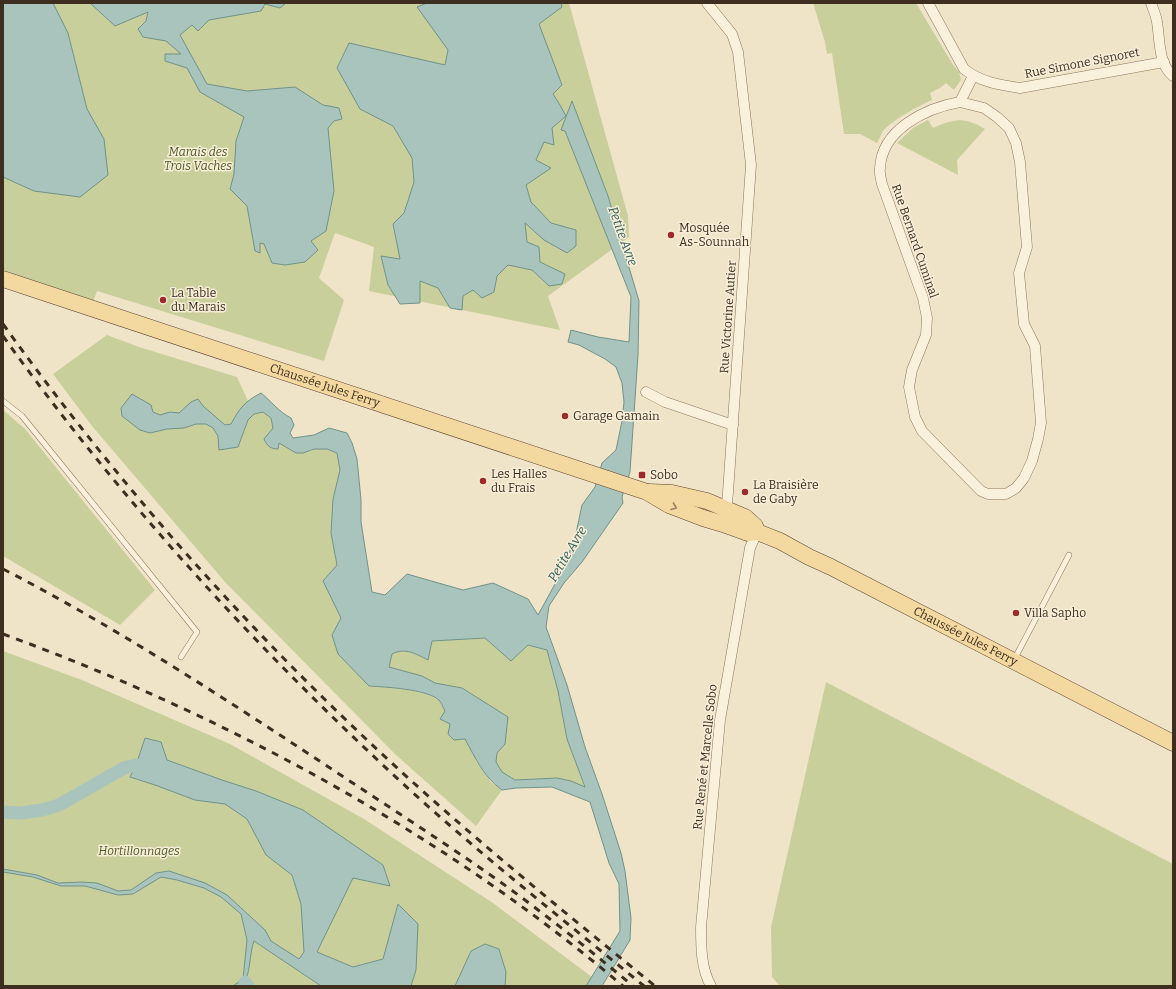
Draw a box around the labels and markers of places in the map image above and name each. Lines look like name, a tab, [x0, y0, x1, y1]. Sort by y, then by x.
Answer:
place label: Mosquée As-Sounnah	[679, 221, 750, 249]
marker: Mosquée As-Sounnah	[666, 230, 676, 240]
place label: La Table du Marais	[171, 286, 226, 314]
marker: La Table du Marais	[158, 295, 168, 305]
place label: Garage Gamain	[573, 409, 660, 423]
marker: Garage Gamain	[560, 411, 570, 421]
place label: Les Halles du Frais	[491, 467, 548, 495]
place label: Sobo	[650, 468, 678, 482]
marker: Sobo	[637, 470, 647, 480]
marker: Les Halles du Frais	[478, 476, 488, 486]
place label: La Braisière de Gaby	[753, 478, 818, 506]
marker: La Braisière de Gaby	[740, 487, 750, 497]
place label: Villa Sapho	[1024, 606, 1086, 620]
marker: Villa Sapho	[1011, 608, 1021, 618]

